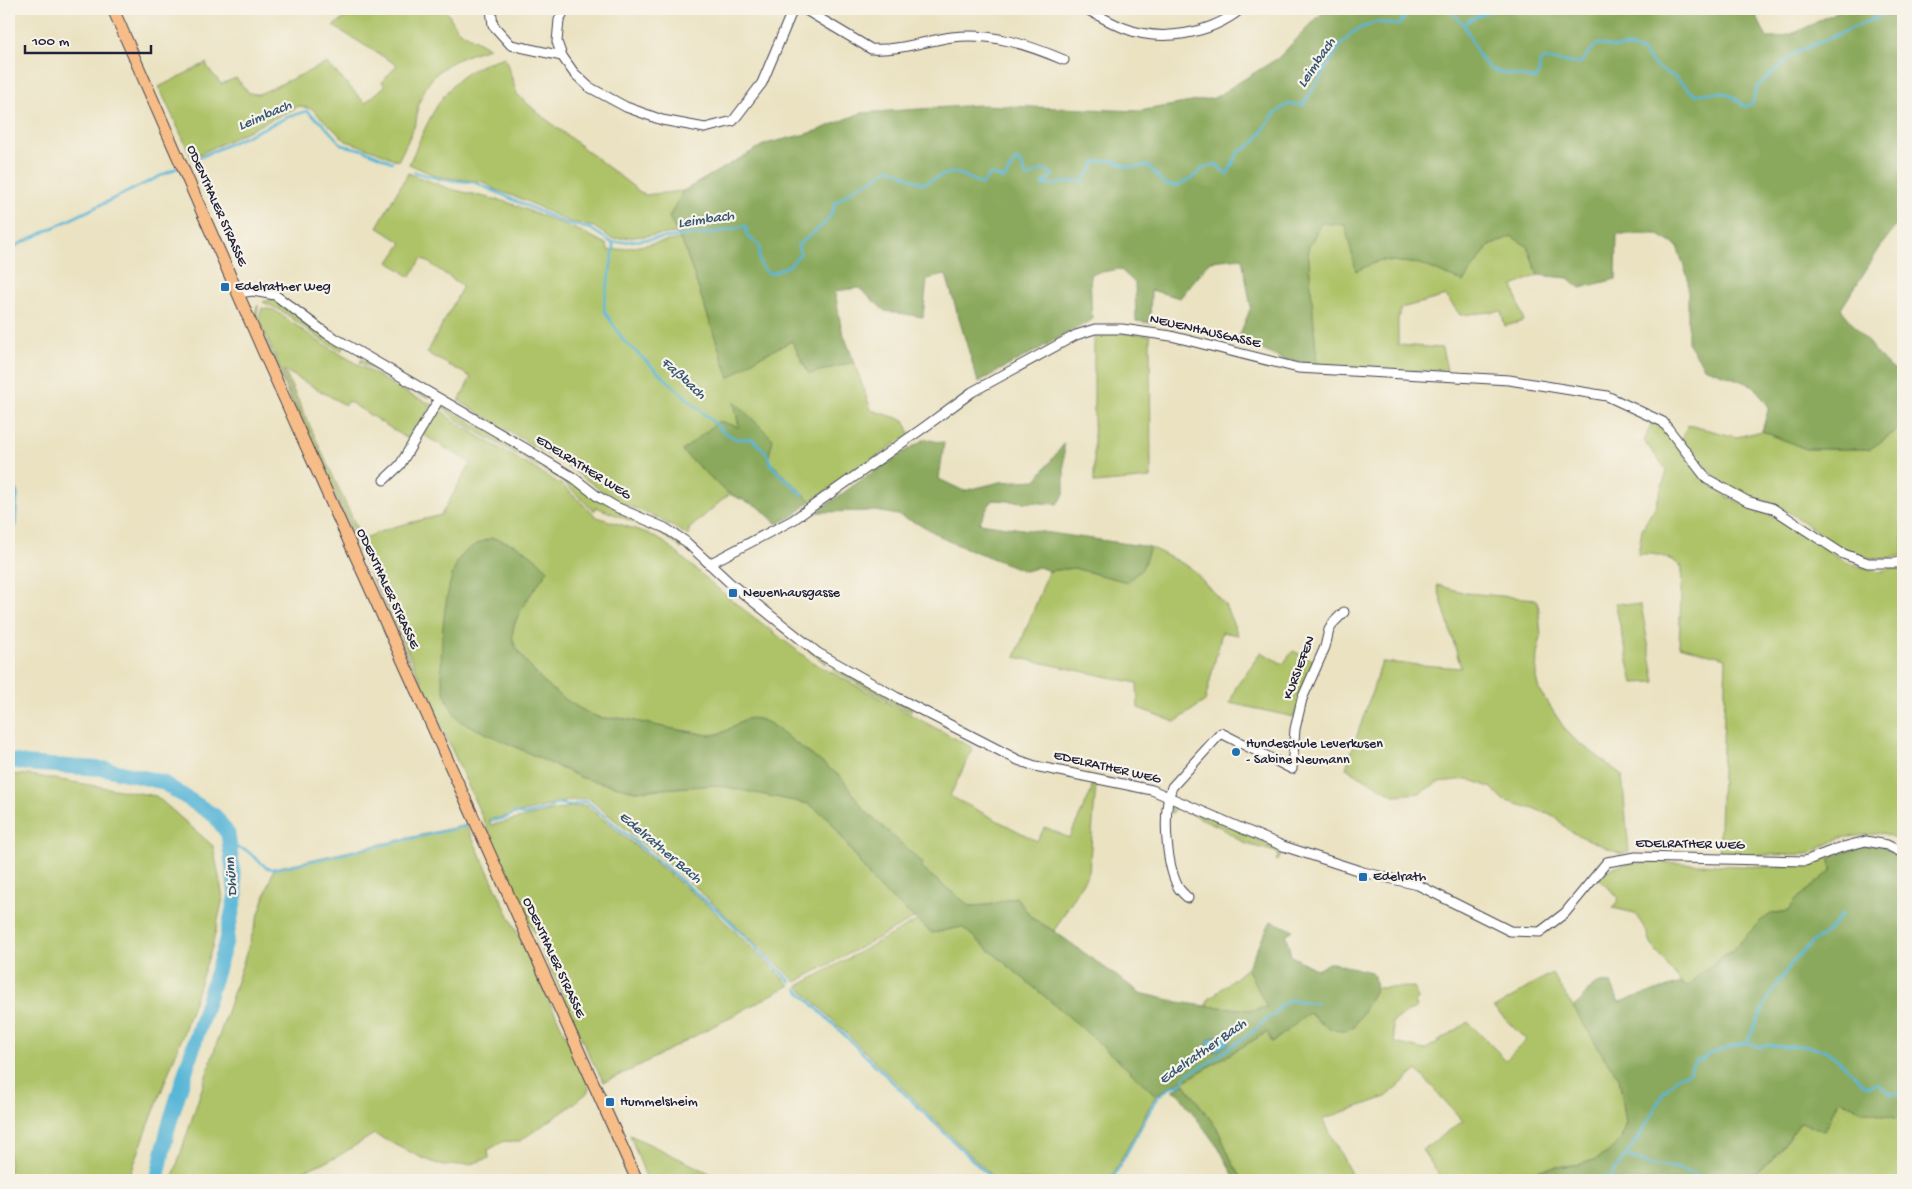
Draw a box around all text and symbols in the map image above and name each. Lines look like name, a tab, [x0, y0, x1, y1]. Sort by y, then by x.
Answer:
scale bar	[25, 22, 151, 54]
text: 100 m	[31, 33, 70, 51]
water label: Leimbach	[1294, 34, 1341, 91]
water label: Leimbach	[235, 96, 295, 135]
street label: ODENTHALER STRASSE	[182, 143, 251, 270]
water label: Leimbach	[677, 207, 736, 233]
place label: Edelrather Weg	[235, 279, 331, 296]
marker: Edelrather Weg	[219, 281, 231, 293]
street label: NEUENHAUSGASSE	[1148, 311, 1263, 353]
water label: Faßbach	[657, 354, 710, 405]
street label: EDELRATHER WEG	[532, 432, 635, 505]
street label: ODENTHALER STRASSE	[352, 526, 423, 653]
place label: Neuenhausgasse	[743, 585, 841, 602]
marker: Neuenhausgasse	[727, 587, 739, 599]
street label: KURSIEFEN	[1280, 634, 1320, 702]
place label: Hundeschule Leverkusen - Sabine Neumann	[1246, 736, 1383, 769]
marker: Hundeschule Leverkusen - Sabine Neumann	[1230, 746, 1242, 758]
street label: EDELRATHER WEG	[1052, 747, 1163, 789]
water label: Edelrather Bach	[615, 808, 706, 889]
street label: EDELRATHER WEG	[1635, 836, 1746, 854]
water label: Dhünn	[222, 856, 242, 897]
place label: Edelrath	[1373, 869, 1427, 886]
marker: Edelrath	[1357, 871, 1369, 883]
street label: ODENTHALER STRASSE	[518, 895, 589, 1022]
water label: Edelrather Bach	[1156, 1015, 1251, 1089]
place label: Hummelsheim	[620, 1094, 698, 1111]
marker: Hummelsheim	[604, 1096, 616, 1108]

